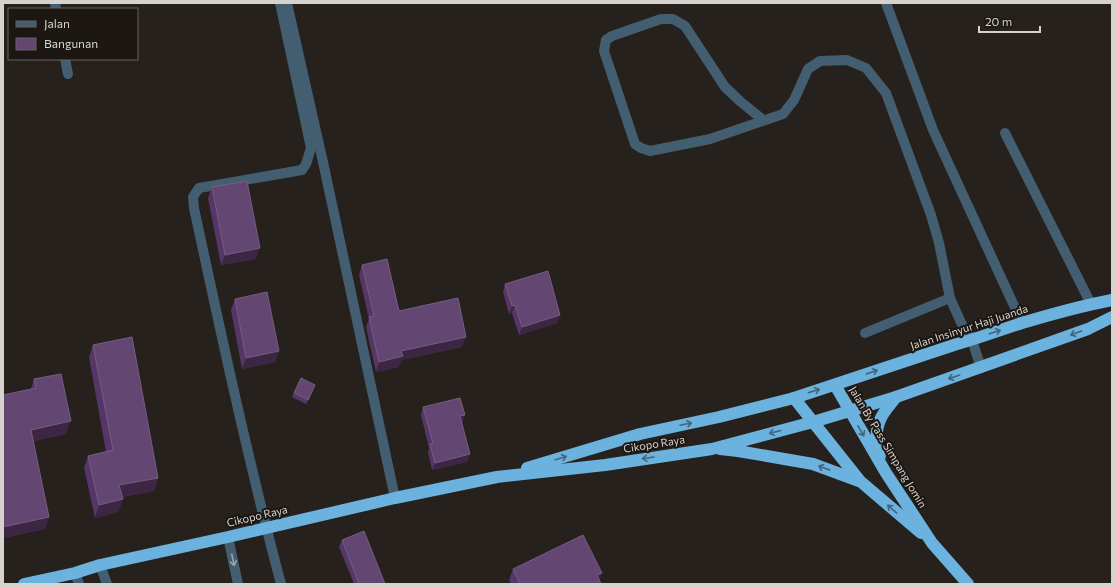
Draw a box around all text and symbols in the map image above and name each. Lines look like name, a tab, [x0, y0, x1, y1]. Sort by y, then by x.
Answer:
legend	[8, 8, 138, 60]
scale bar	[979, 8, 1040, 34]
text: 20 m	[985, 14, 1012, 28]
text: Jalan	[44, 16, 70, 31]
text: Bangunan	[44, 36, 98, 50]
street label: Jalan Insinyur Haji Juanda	[908, 301, 1030, 353]
one-way arrow	[989, 328, 1002, 335]
one-way arrow	[1071, 330, 1083, 338]
one-way arrow	[865, 368, 877, 376]
one-way arrow	[948, 374, 961, 381]
street label: Jalan By Pass Simpang Jomin	[846, 384, 930, 510]
one-way arrow	[808, 387, 820, 395]
one-way arrow	[680, 420, 693, 428]
one-way arrow	[858, 425, 866, 437]
one-way arrow	[769, 429, 782, 436]
street label: Cikopo Raya	[622, 432, 686, 455]
one-way arrow	[554, 454, 567, 461]
one-way arrow	[642, 455, 655, 463]
one-way arrow	[817, 464, 830, 471]
street label: Cikopo Raya	[225, 502, 289, 529]
one-way arrow	[887, 504, 897, 513]
one-way arrow	[229, 554, 237, 567]

